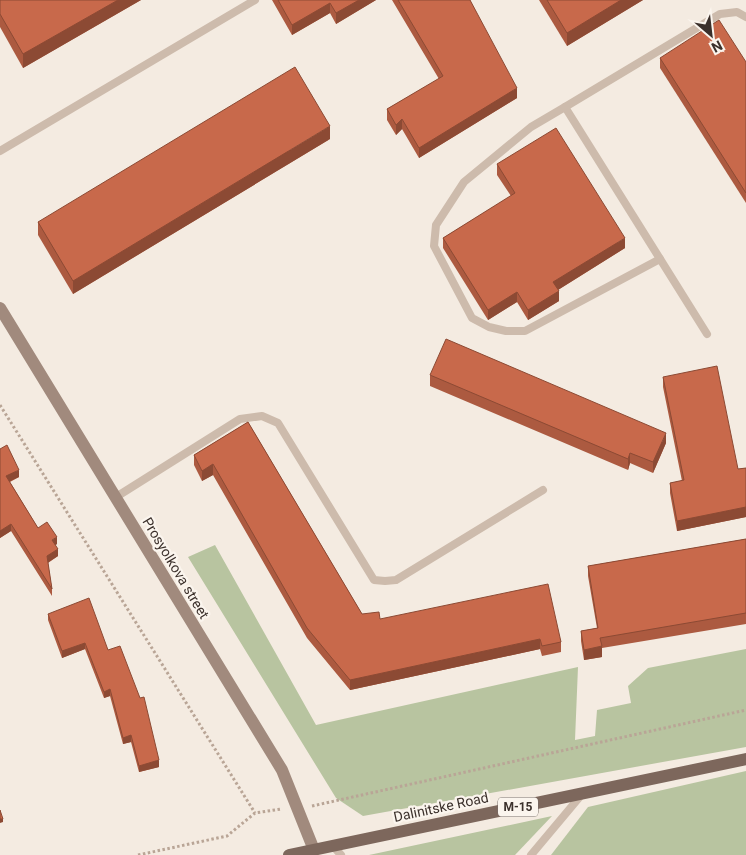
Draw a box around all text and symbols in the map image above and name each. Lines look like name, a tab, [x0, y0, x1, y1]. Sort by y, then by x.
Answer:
north arrow	[686, 10, 736, 60]
text: N	[709, 37, 725, 56]
street label: Prosyolkova street	[139, 515, 213, 622]
street label: Dalinitske Road	[392, 789, 490, 825]
road number: М-15	[498, 798, 538, 816]

